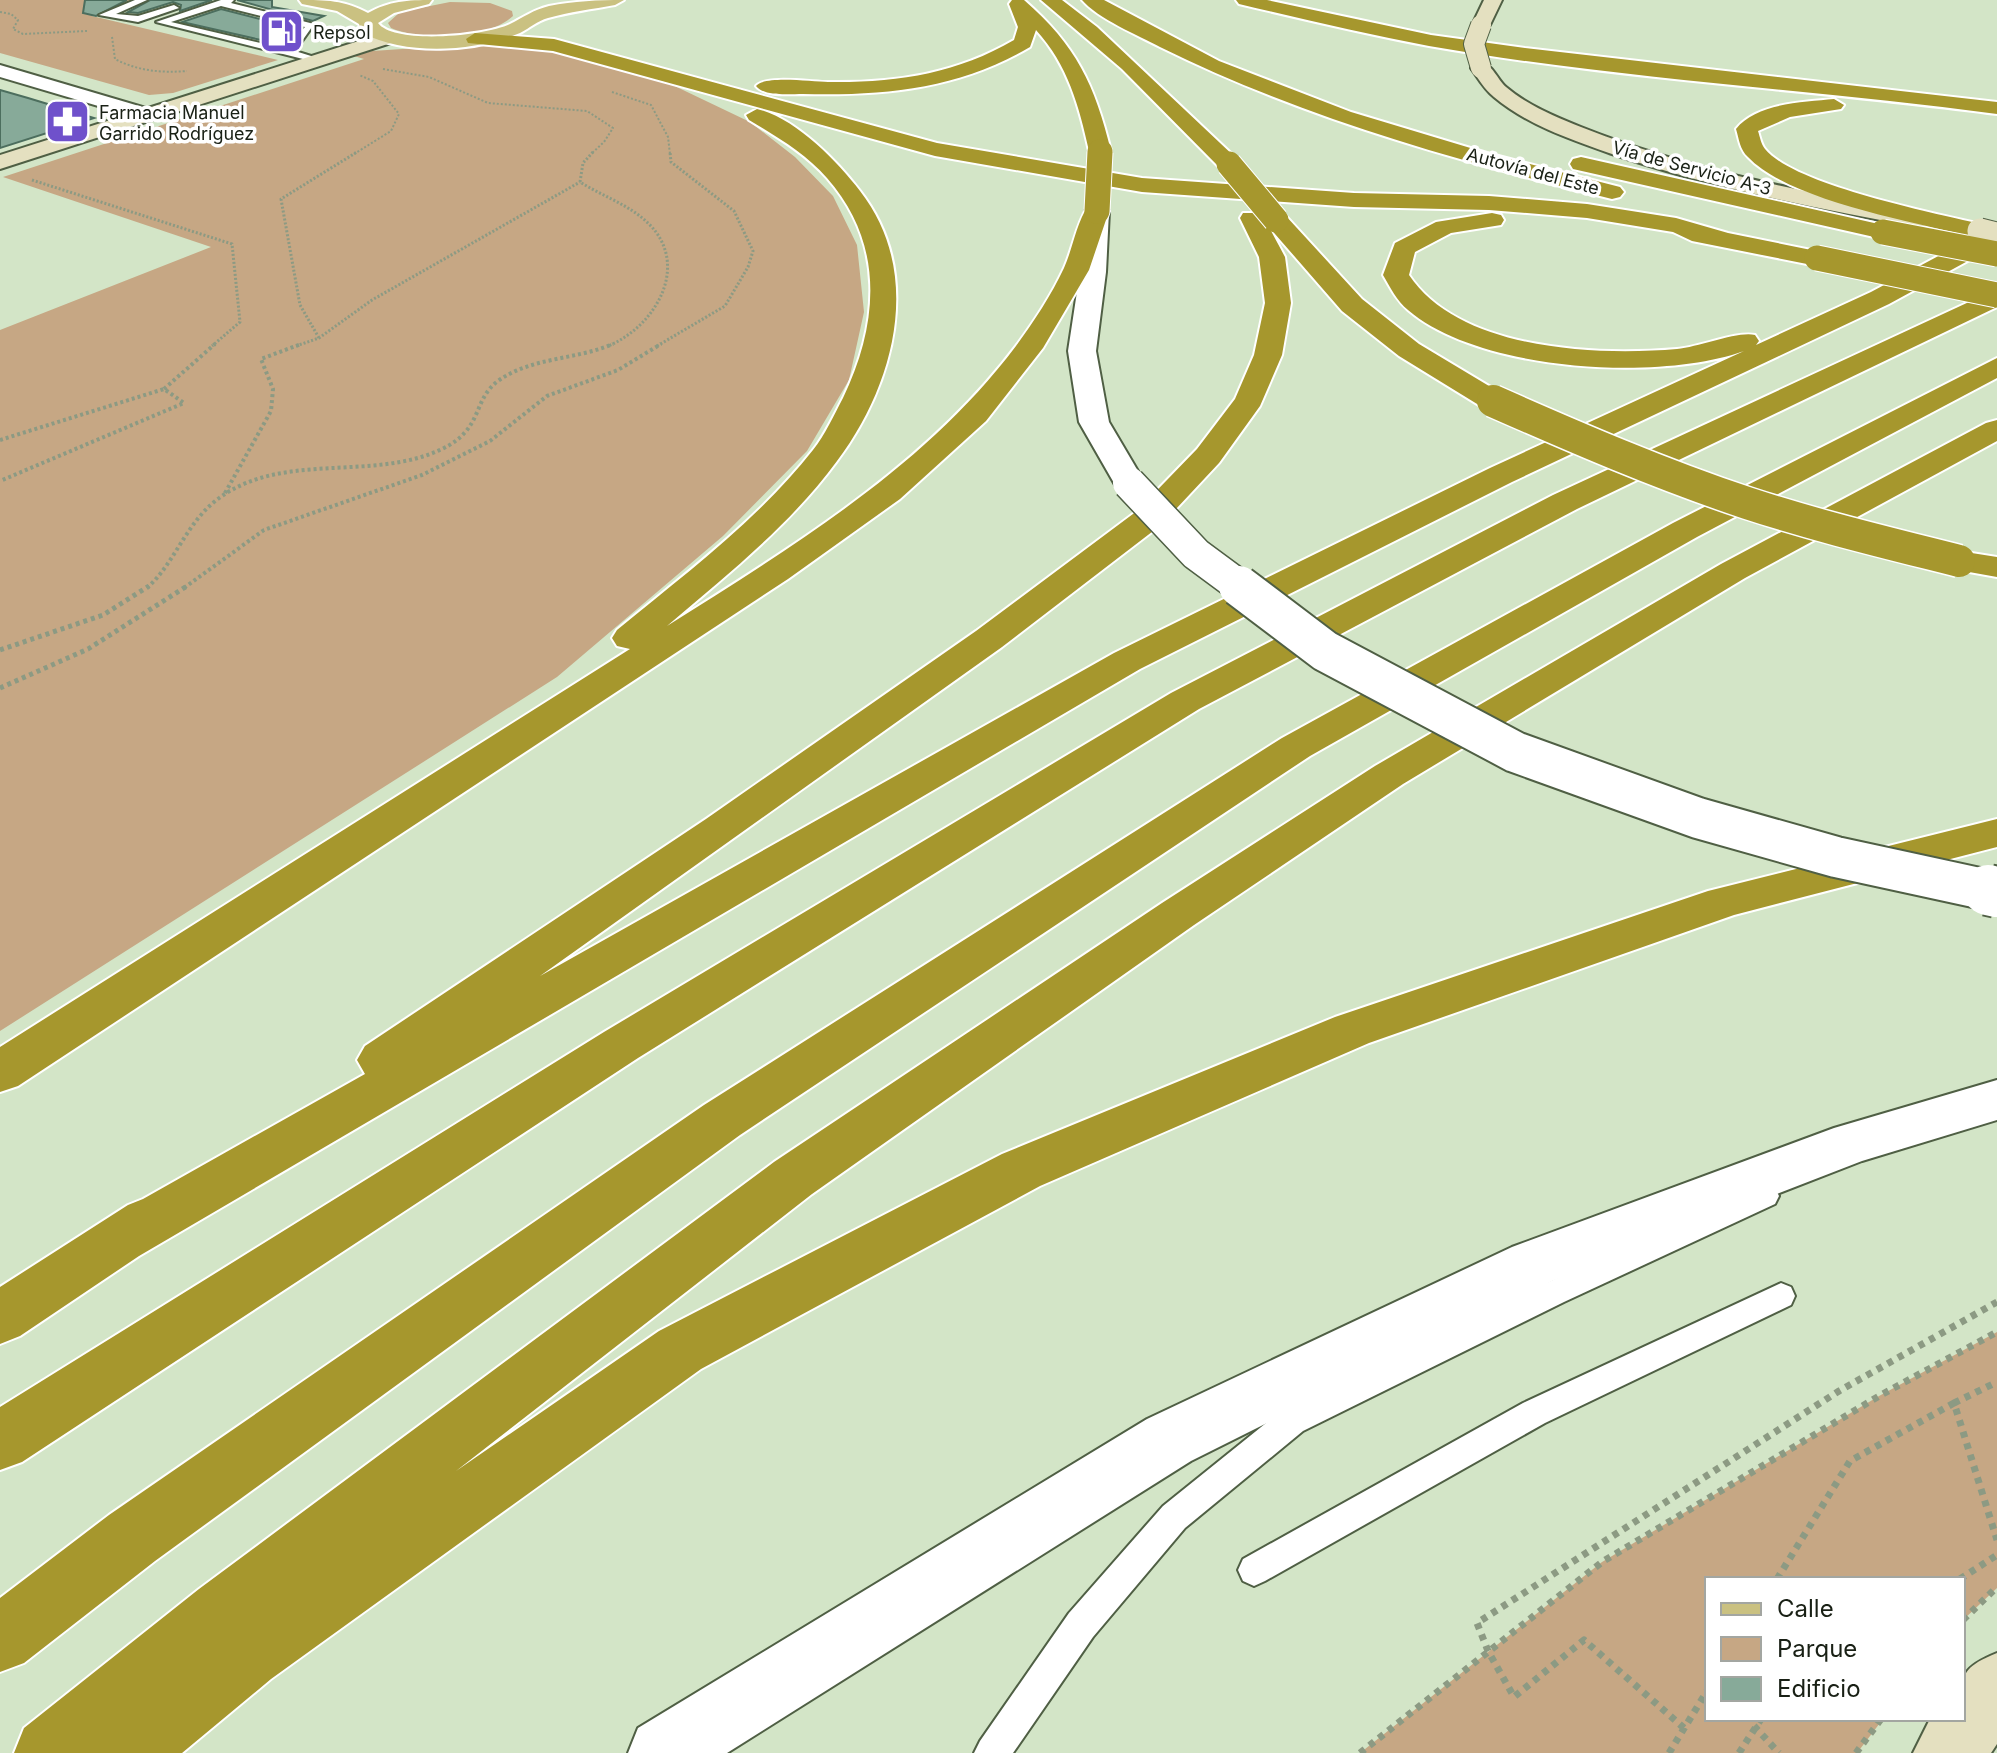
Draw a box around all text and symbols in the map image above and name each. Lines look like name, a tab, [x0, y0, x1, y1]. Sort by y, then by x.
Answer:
fuel station icon: Repsol	[258, 8, 306, 56]
place label: Repsol	[313, 22, 371, 43]
pharmacy icon: Farmacia Manuel Garrido Rodríguez	[44, 98, 92, 146]
place label: Farmacia Manuel Garrido Rodríguez	[99, 102, 254, 144]
street label: Vía de Servicio A-3	[1610, 137, 1774, 199]
street label: Autovía del Este	[1464, 143, 1602, 199]
legend	[1705, 1577, 1965, 1721]
text: Calle	[1777, 1594, 1834, 1623]
text: Parque	[1777, 1634, 1857, 1663]
text: Edificio	[1777, 1674, 1861, 1703]

